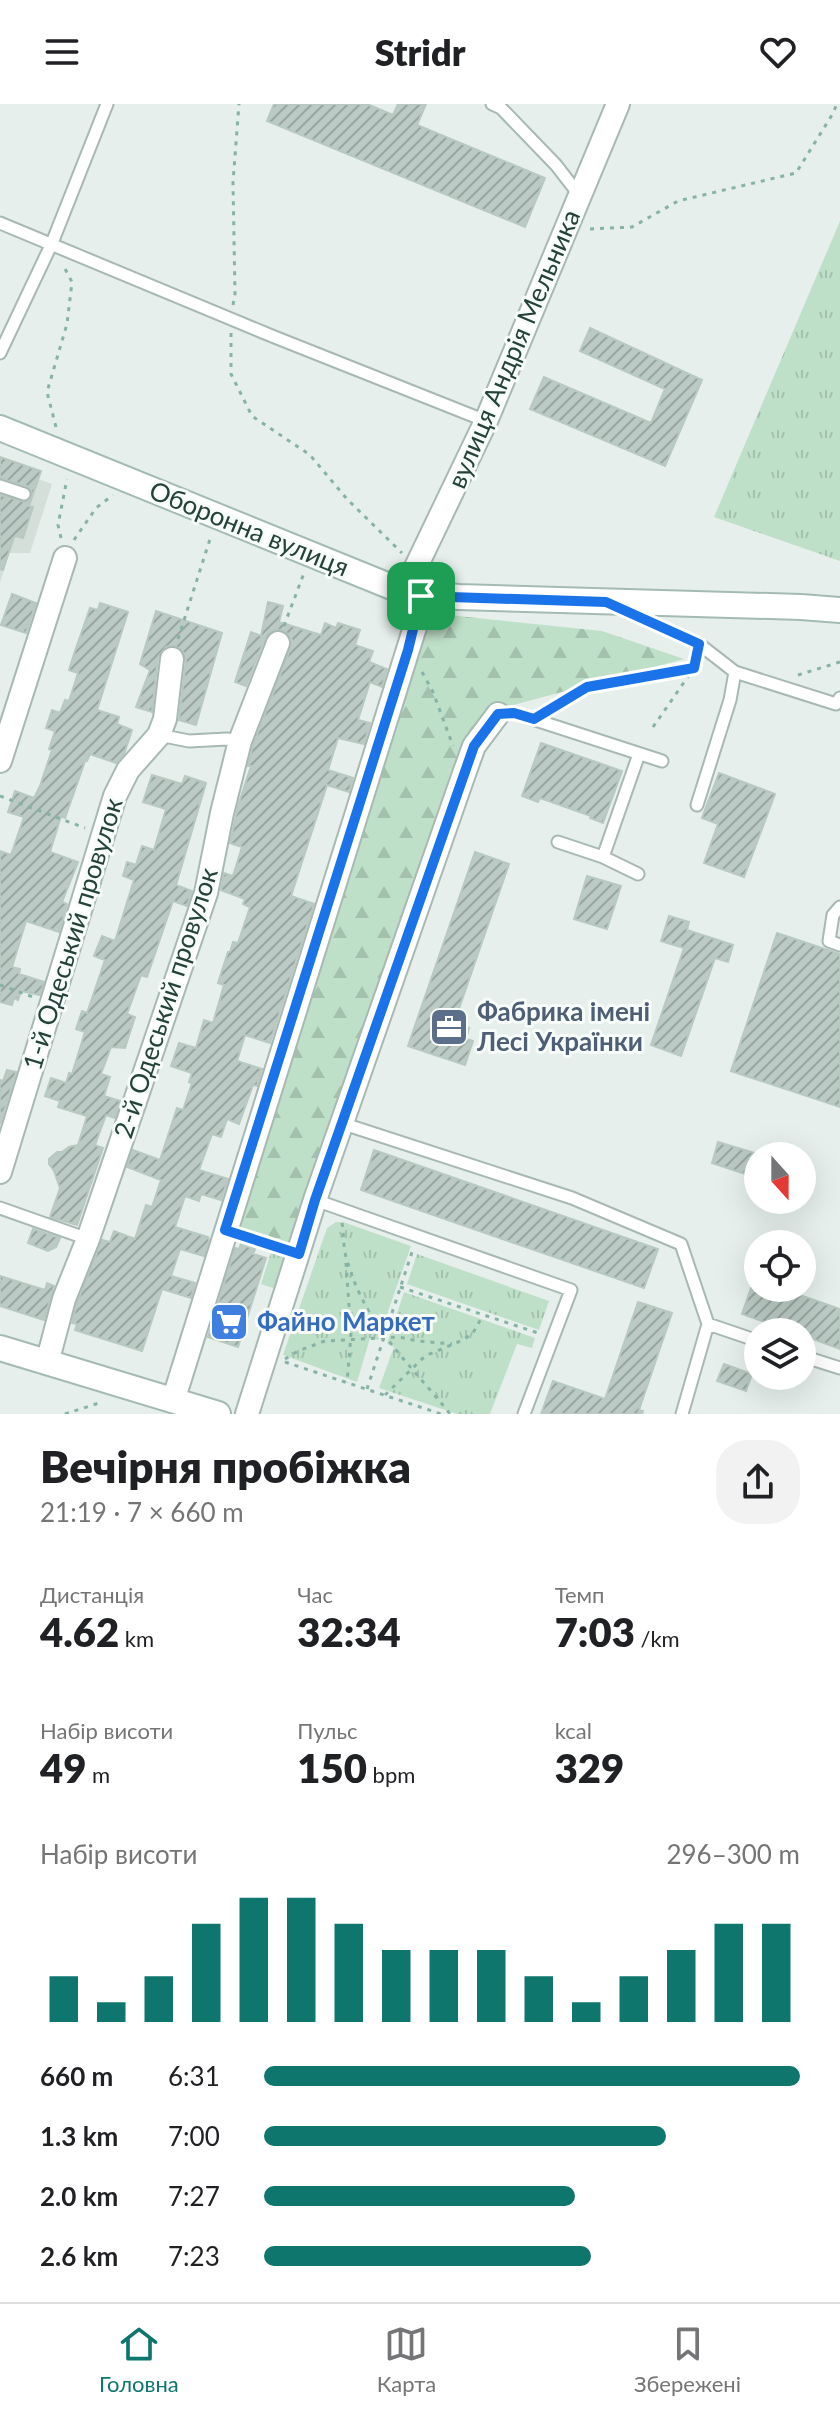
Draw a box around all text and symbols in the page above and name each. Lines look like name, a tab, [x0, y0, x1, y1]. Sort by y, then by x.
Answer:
icon: menu	[40, 30, 84, 74]
text: Stridr	[375, 30, 465, 74]
icon: heart	[756, 30, 800, 74]
street label: вулиця Андрія Мельника	[440, 204, 586, 493]
street label: Оборонна вулиця	[145, 473, 354, 583]
pin	[387, 562, 455, 630]
icon: arrive	[399, 574, 443, 618]
street label: 1-й Одеський провулок	[15, 793, 129, 1074]
street label: 2-й Одеський провулок	[106, 863, 224, 1142]
place label: Фабрика імені Лесі Українки	[476, 995, 650, 1057]
office icon: Фабрика імені Лесі Українки	[428, 1006, 470, 1048]
north arrow	[744, 1142, 816, 1214]
map controls	[744, 1142, 816, 1390]
button: locate	[744, 1230, 816, 1302]
supermarket icon: Файно Маркет	[208, 1301, 250, 1343]
place label: Файно Маркет	[257, 1305, 436, 1337]
button: layers	[744, 1318, 816, 1390]
text: Вечірня пробіжка	[40, 1440, 411, 1492]
button: share	[716, 1440, 800, 1524]
text: 21:19 · 7 × 660 m	[40, 1496, 244, 1528]
text: Дистанція	[40, 1581, 144, 1608]
text: Час	[297, 1581, 333, 1608]
text: Темп	[555, 1581, 605, 1608]
text: 4.62	[40, 1608, 119, 1656]
text: 32:34	[297, 1608, 401, 1656]
text: 7:03	[555, 1608, 635, 1656]
text: km	[119, 1625, 154, 1652]
text: /km	[635, 1625, 680, 1652]
text: Набір висоти	[40, 1717, 173, 1744]
text: Пульс	[297, 1717, 358, 1744]
text: kcal	[555, 1717, 592, 1744]
text: 49	[40, 1744, 86, 1792]
text: 150	[297, 1744, 367, 1792]
text: 329	[555, 1744, 624, 1792]
text: m	[86, 1761, 110, 1788]
text: bpm	[367, 1761, 415, 1788]
text: Набір висоти	[40, 1838, 197, 1870]
text: 296–300 m	[666, 1838, 800, 1870]
text: 660 m	[40, 2060, 113, 2092]
text: 6:31	[168, 2060, 220, 2092]
text: 1.3 km	[40, 2120, 118, 2152]
text: 7:00	[168, 2120, 220, 2152]
text: 2.0 km	[40, 2180, 118, 2212]
text: 7:27	[168, 2180, 220, 2212]
text: 2.6 km	[40, 2240, 118, 2272]
text: 7:23	[168, 2240, 220, 2272]
tab: Головна	[99, 2322, 179, 2397]
tab: Карта	[377, 2322, 436, 2397]
tab: Збережені	[634, 2322, 741, 2397]

